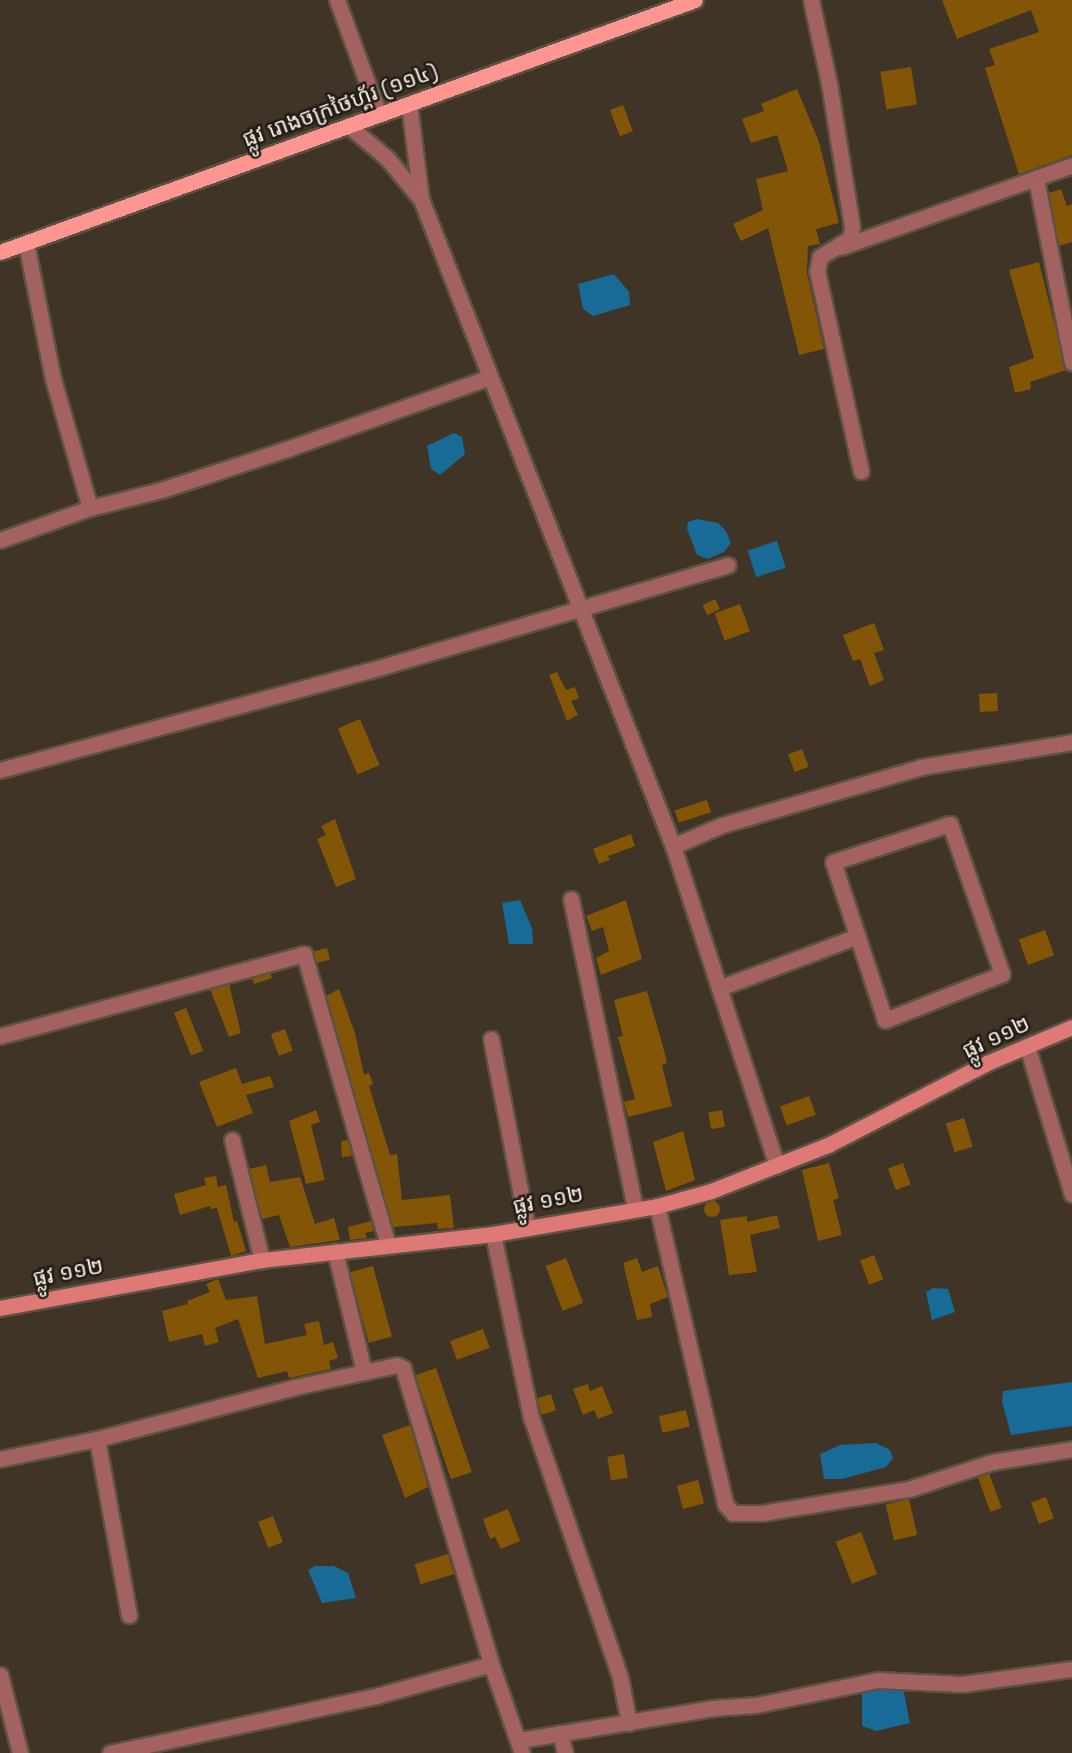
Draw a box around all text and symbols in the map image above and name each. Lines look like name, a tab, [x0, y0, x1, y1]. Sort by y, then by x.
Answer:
street label: ផ្លូវ រោងចក្រថៃហ្គ័រ (១១៤)	[239, 57, 441, 153]
street label: ផ្លូវ ១១២	[958, 1010, 1034, 1064]
street label: ផ្លូវ ១១២	[510, 1180, 586, 1220]
street label: ផ្លូវ ១១២	[30, 1252, 106, 1292]

